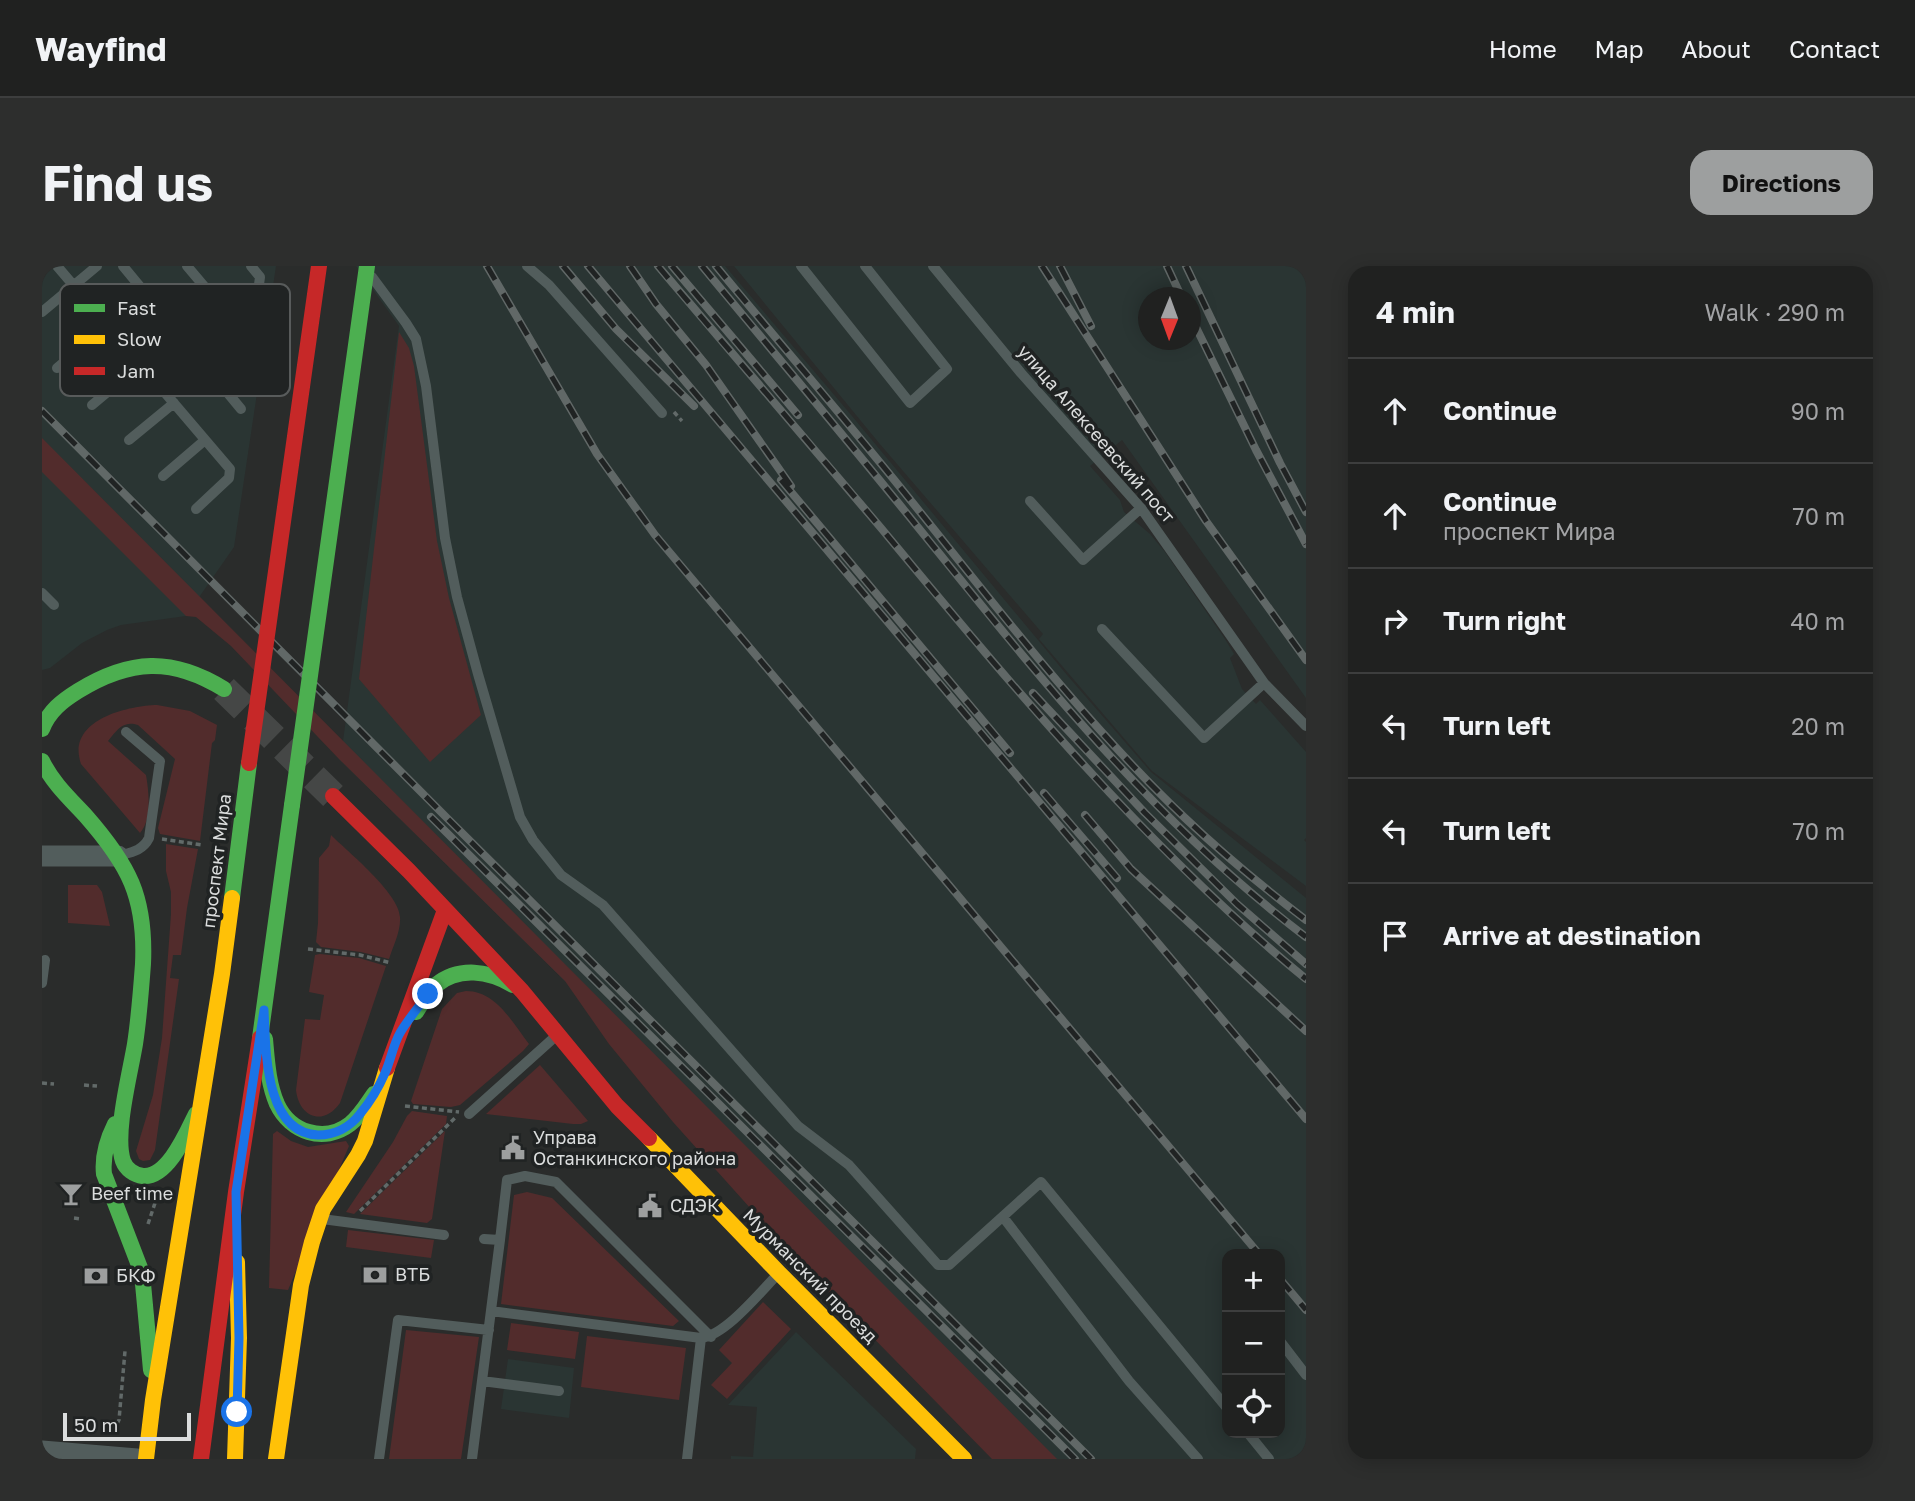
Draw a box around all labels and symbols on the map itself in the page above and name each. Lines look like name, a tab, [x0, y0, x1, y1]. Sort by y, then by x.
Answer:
legend	[60, 284, 290, 396]
north arrow	[1138, 287, 1201, 350]
text: Fast	[117, 296, 156, 319]
text: Slow	[117, 327, 162, 350]
street label: улица Алексеевский пост	[1014, 340, 1180, 527]
text: Jam	[117, 359, 155, 382]
street label: проспект Мира	[197, 792, 235, 929]
route end	[412, 978, 443, 1009]
place label: Управа Останкинского района	[533, 1126, 736, 1169]
public building icon: Управа Останкинского района	[499, 1134, 527, 1162]
bar icon: Beef time	[57, 1180, 85, 1208]
place label: Beef time	[91, 1182, 173, 1204]
public building icon: СДЭК	[636, 1192, 664, 1220]
place label: СДЭК	[670, 1194, 720, 1216]
street label: Мурманский проезд	[739, 1204, 882, 1347]
bank icon: ВТБ	[361, 1261, 389, 1289]
bank icon: БКФ	[82, 1262, 110, 1290]
place label: ВТБ	[395, 1263, 430, 1285]
place label: БКФ	[116, 1264, 156, 1286]
route start	[221, 1396, 252, 1427]
scale bar	[63, 1410, 191, 1442]

